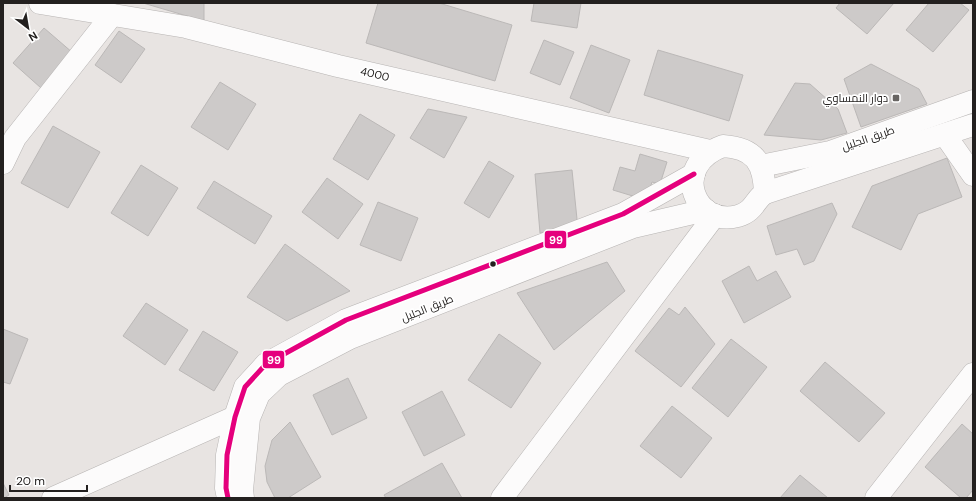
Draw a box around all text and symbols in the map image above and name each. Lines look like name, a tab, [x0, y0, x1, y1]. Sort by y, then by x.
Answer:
north arrow	[8, 8, 48, 48]
text: N	[26, 29, 40, 45]
street label: 4000	[359, 64, 391, 84]
place label: دوار النمساوي	[823, 91, 888, 107]
marker: دوار النمساوي	[891, 93, 901, 103]
street label: طريق الجليل	[840, 122, 896, 154]
line badge: 99	[544, 230, 567, 249]
text: 99	[549, 233, 563, 247]
unlabelled marker	[488, 259, 498, 269]
street label: طريق الجليل	[399, 291, 455, 325]
line badge: 99	[262, 350, 285, 369]
text: 99	[267, 353, 281, 367]
scale bar	[10, 467, 87, 493]
text: 20 m	[16, 473, 45, 489]

